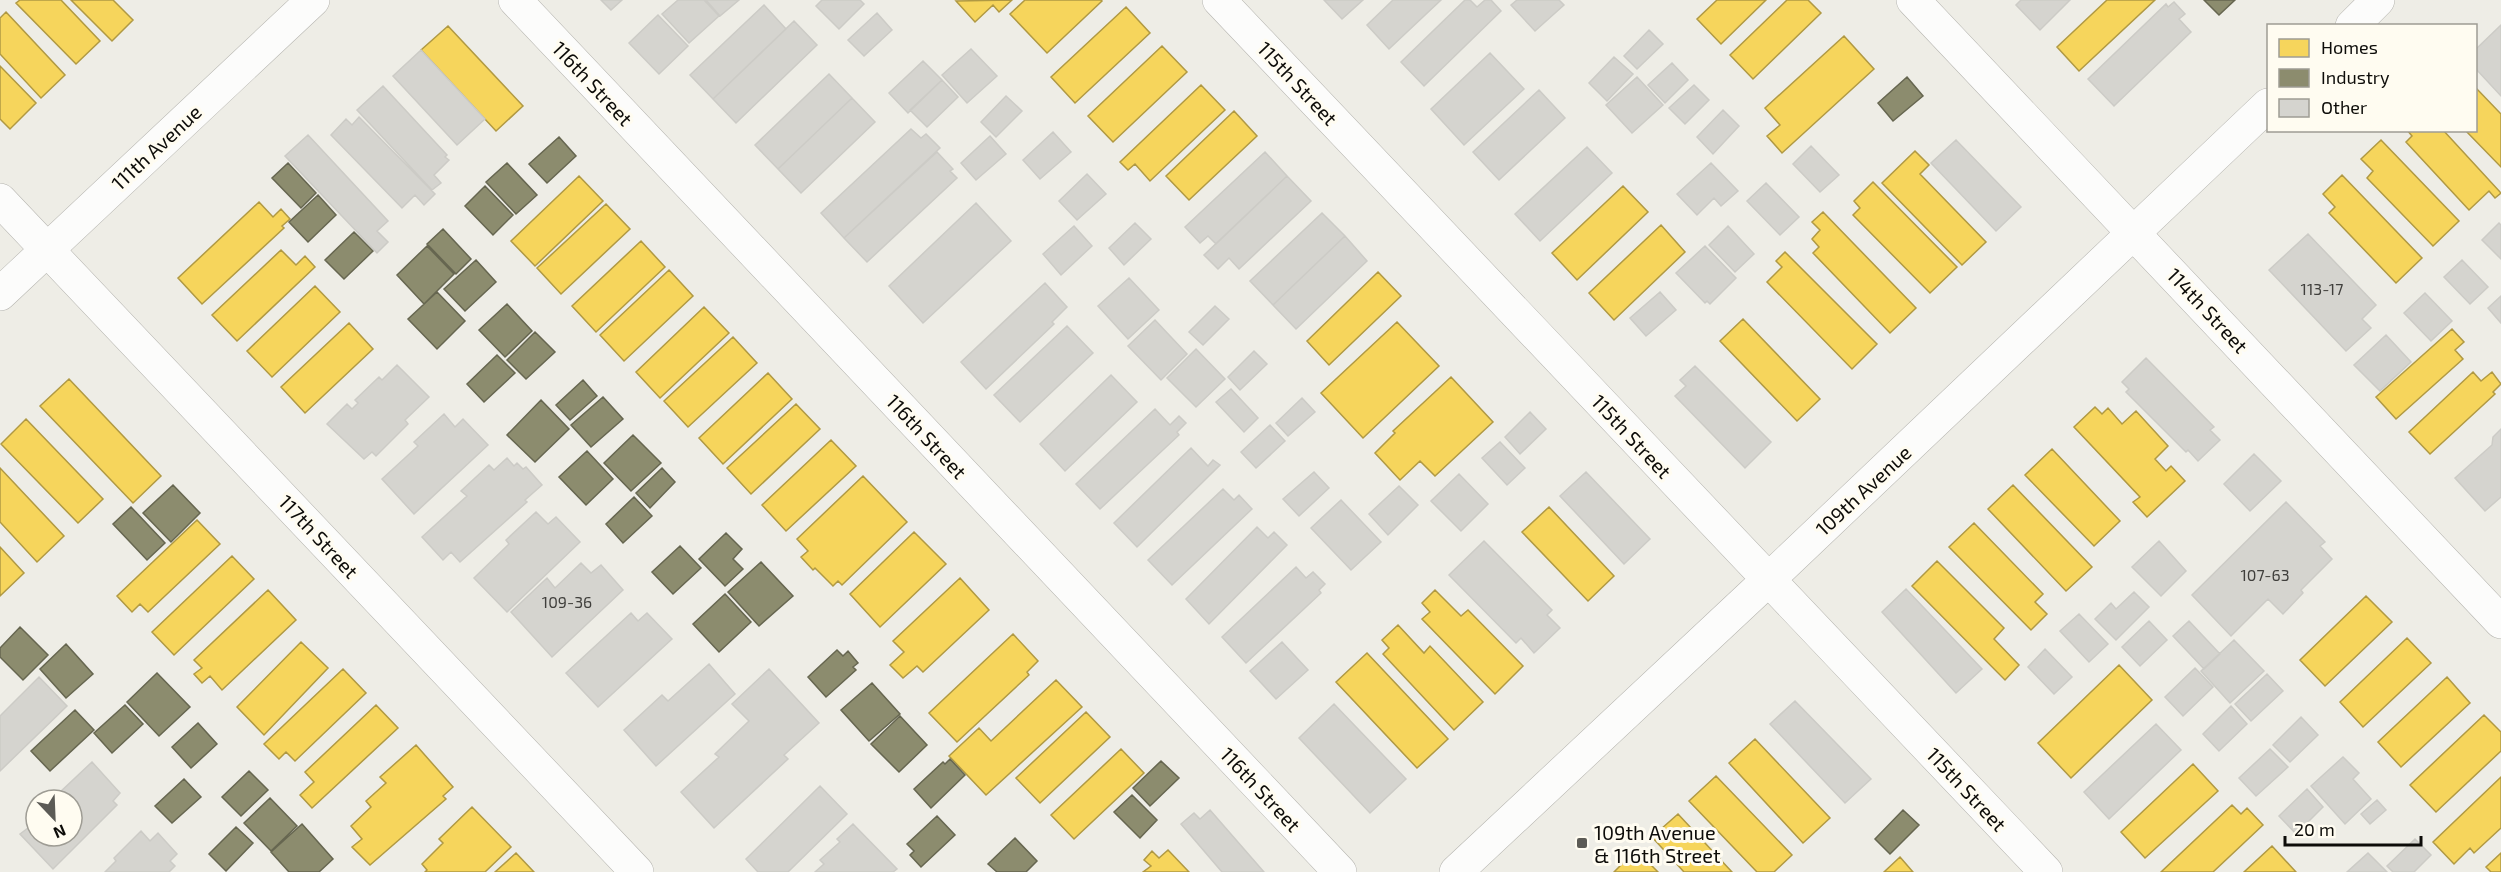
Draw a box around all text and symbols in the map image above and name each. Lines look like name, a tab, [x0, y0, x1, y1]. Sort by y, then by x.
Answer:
legend	[2267, 24, 2477, 132]
street label: 116th Street	[548, 36, 638, 130]
street label: 115th Street	[1253, 36, 1343, 130]
text: Homes	[2321, 36, 2378, 58]
text: Industry	[2321, 66, 2390, 88]
text: Other	[2321, 96, 2367, 118]
street label: 111th Avenue	[106, 99, 206, 195]
street label: 114th Street	[2163, 263, 2254, 358]
house number: 113-17	[2301, 279, 2343, 298]
street label: 116th Street	[882, 389, 972, 483]
street label: 115th Street	[1587, 389, 1677, 483]
street label: 109th Avenue	[1810, 440, 1916, 540]
street label: 117th Street	[274, 489, 364, 583]
house number: 107-63	[2240, 565, 2290, 584]
house number: 109-36	[542, 592, 592, 611]
street label: 116th Street	[1216, 742, 1306, 836]
street label: 115th Street	[1922, 742, 2012, 836]
north arrow	[24, 788, 84, 848]
scale bar	[2285, 809, 2422, 847]
text: 20 m	[2294, 818, 2335, 840]
place label: 109th Avenue & 116th Street	[1594, 820, 1721, 867]
text: N	[51, 821, 69, 843]
marker: 109th Avenue & 116th Street	[1575, 836, 1589, 850]

